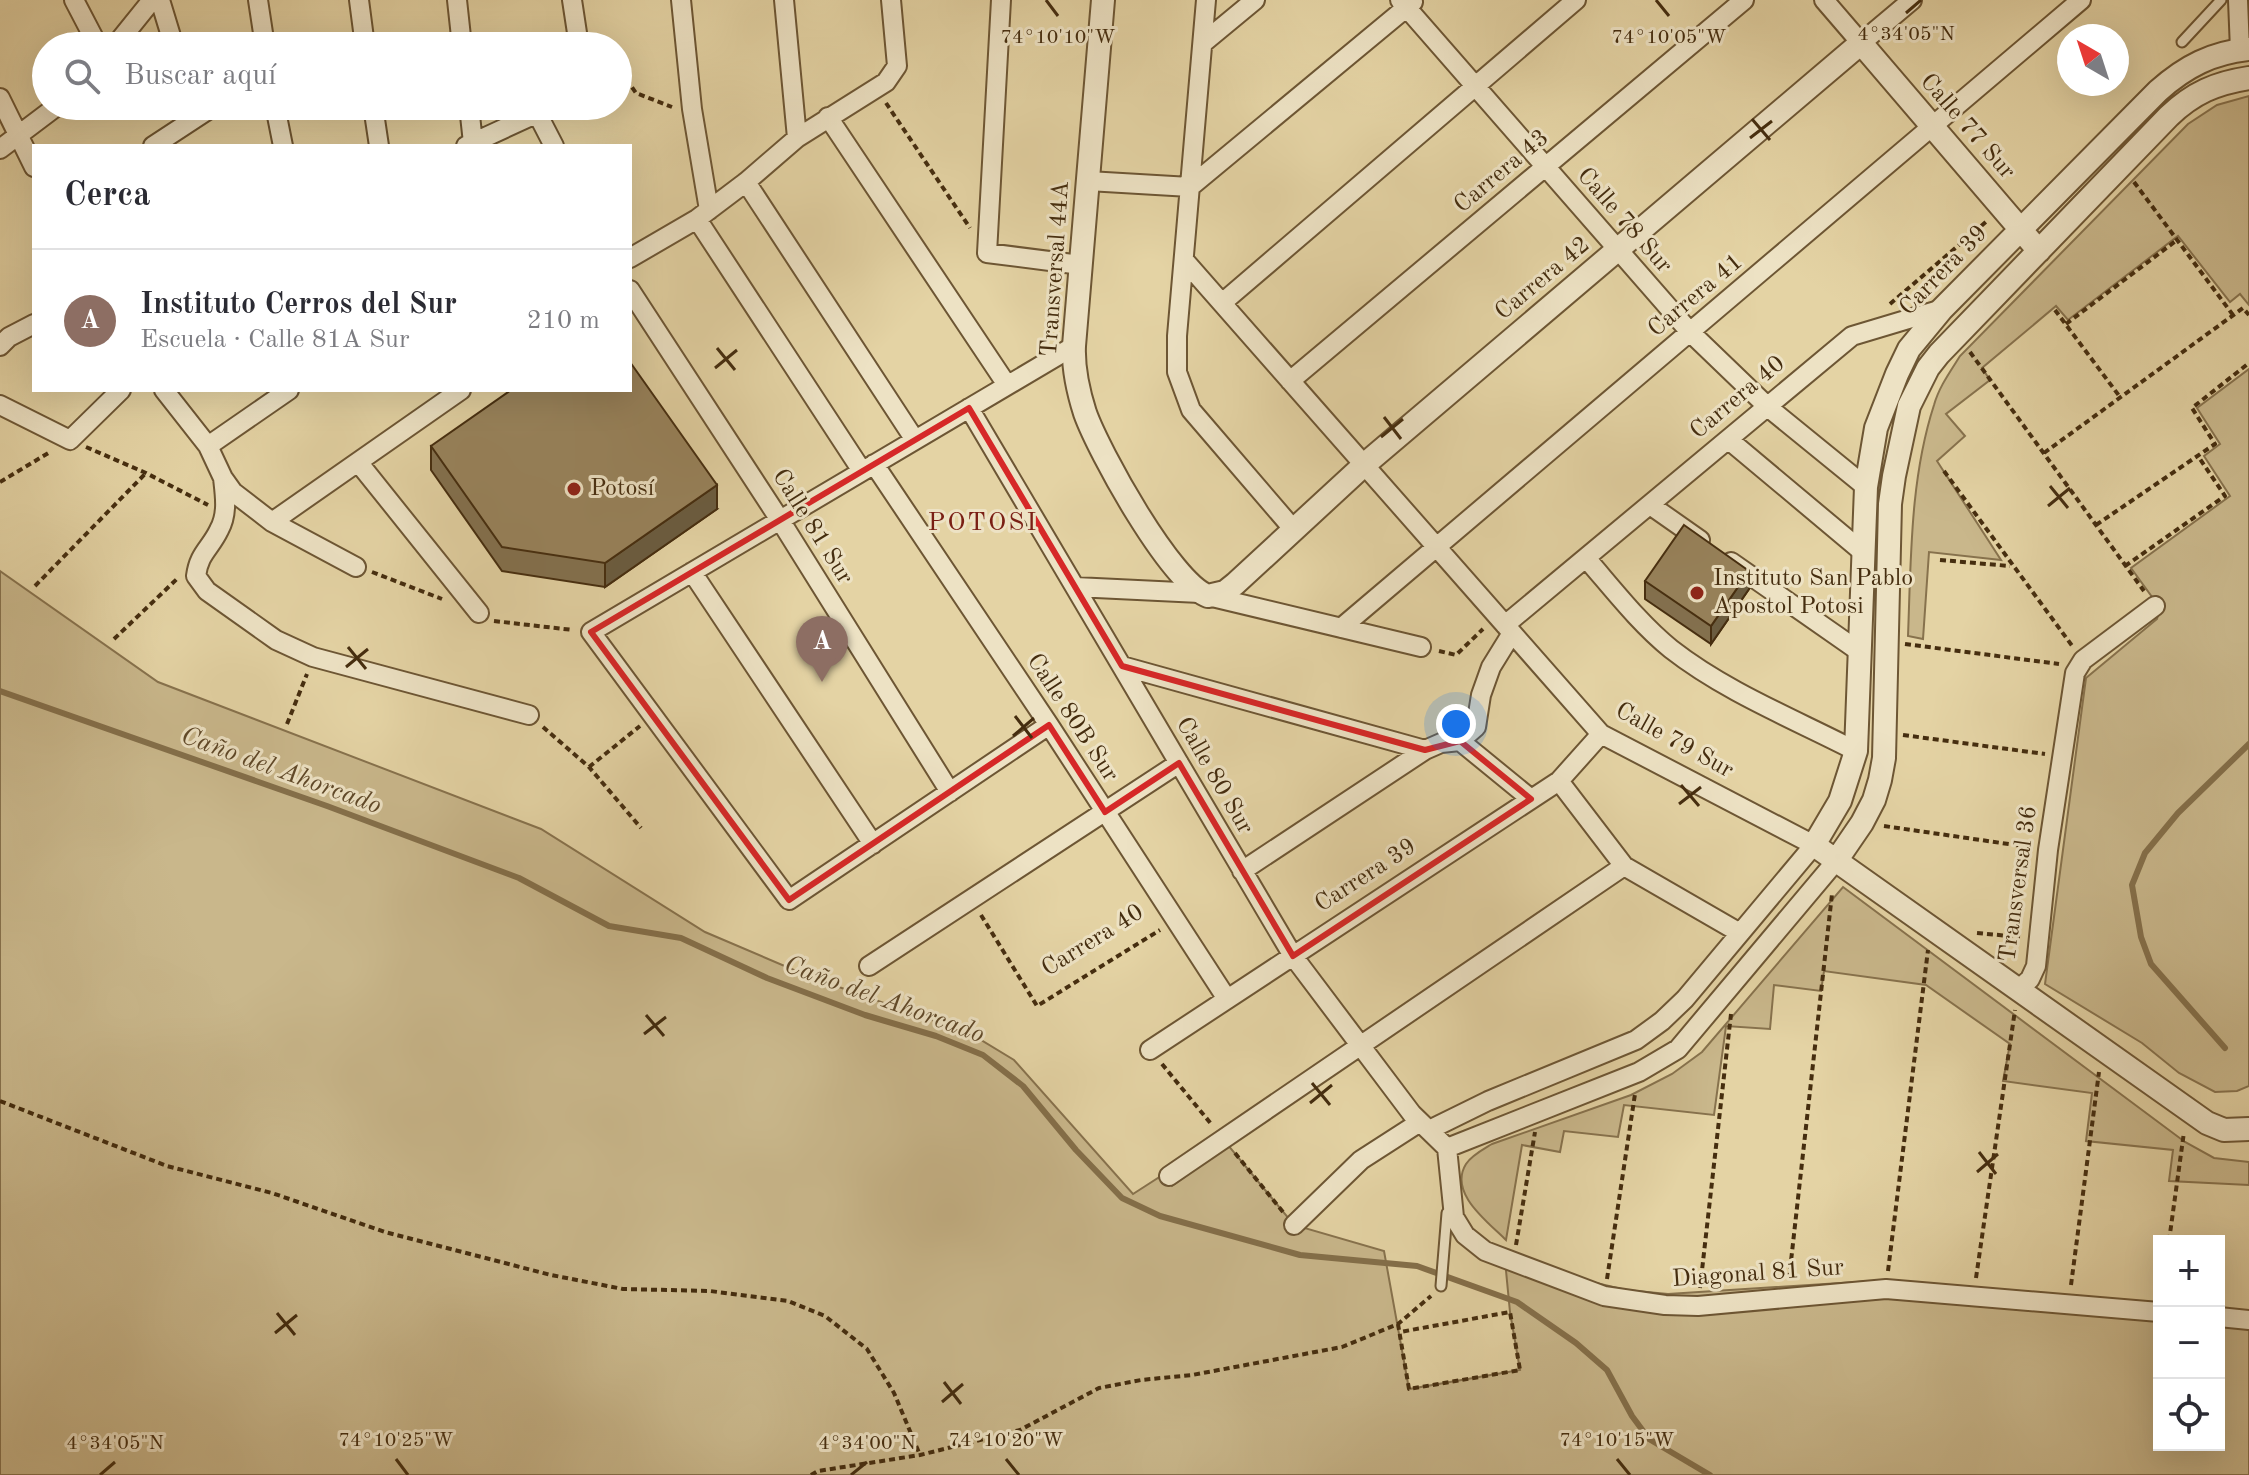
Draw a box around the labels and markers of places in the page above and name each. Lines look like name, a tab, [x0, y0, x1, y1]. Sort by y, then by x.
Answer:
place label: Potosí	[590, 477, 655, 501]
marker: Potosí	[565, 480, 583, 498]
place label: Instituto San Pablo Apostol Potosi	[1713, 567, 1913, 619]
marker: Instituto San Pablo Apostol Potosi	[1688, 584, 1706, 602]
pin: A	[796, 616, 848, 682]

